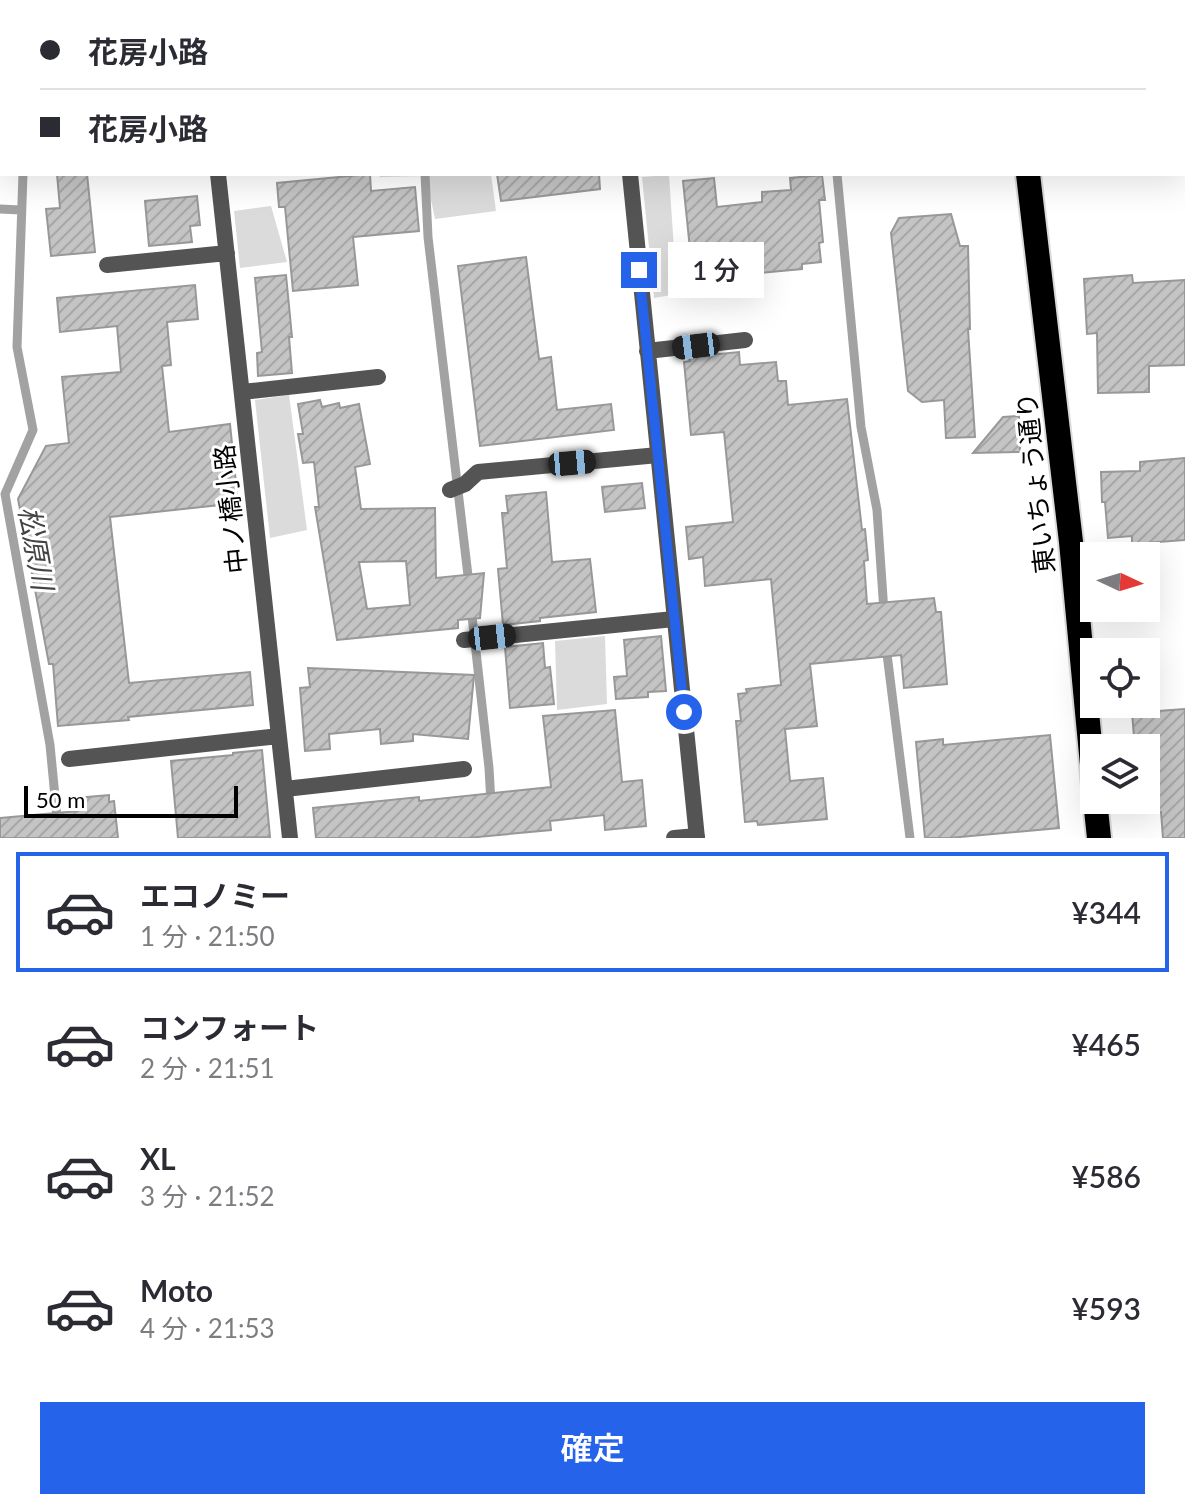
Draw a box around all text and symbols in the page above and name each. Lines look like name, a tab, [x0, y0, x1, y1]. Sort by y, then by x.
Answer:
text: 花房小路	[88, 33, 208, 69]
text: 花房小路	[88, 110, 208, 146]
callout: 1 分	[667, 242, 763, 298]
route end	[621, 252, 657, 288]
text: 1 分	[692, 254, 740, 286]
car	[671, 331, 721, 361]
street label: 東いちょう通り	[1010, 391, 1060, 575]
street label: 中ノ橋小路	[207, 443, 253, 575]
car	[547, 449, 597, 477]
water label: 松原川	[13, 504, 62, 595]
north arrow	[1080, 542, 1160, 622]
map controls	[1080, 542, 1160, 814]
car	[467, 623, 517, 651]
button: locate	[1080, 638, 1160, 718]
route start	[666, 694, 702, 730]
button: layers	[1080, 734, 1160, 814]
scale bar	[24, 782, 238, 818]
text: 50 m	[36, 786, 85, 813]
icon: car	[44, 876, 116, 948]
text: エコノミー	[140, 877, 290, 913]
text: ¥344	[1071, 894, 1141, 930]
text: 1 分 · 21:50	[140, 920, 275, 952]
icon: car	[44, 1008, 116, 1080]
text: コンフォート	[140, 1009, 319, 1045]
text: ¥465	[1071, 1026, 1141, 1062]
text: 2 分 · 21:51	[140, 1052, 275, 1084]
icon: car	[44, 1140, 116, 1212]
text: XL	[140, 1140, 176, 1176]
text: ¥586	[1071, 1158, 1141, 1194]
text: 3 分 · 21:52	[140, 1180, 275, 1212]
icon: car	[44, 1272, 116, 1344]
text: Moto	[140, 1272, 213, 1308]
text: ¥593	[1071, 1290, 1141, 1326]
text: 4 分 · 21:53	[140, 1312, 275, 1344]
button: 確定	[40, 1402, 1145, 1494]

